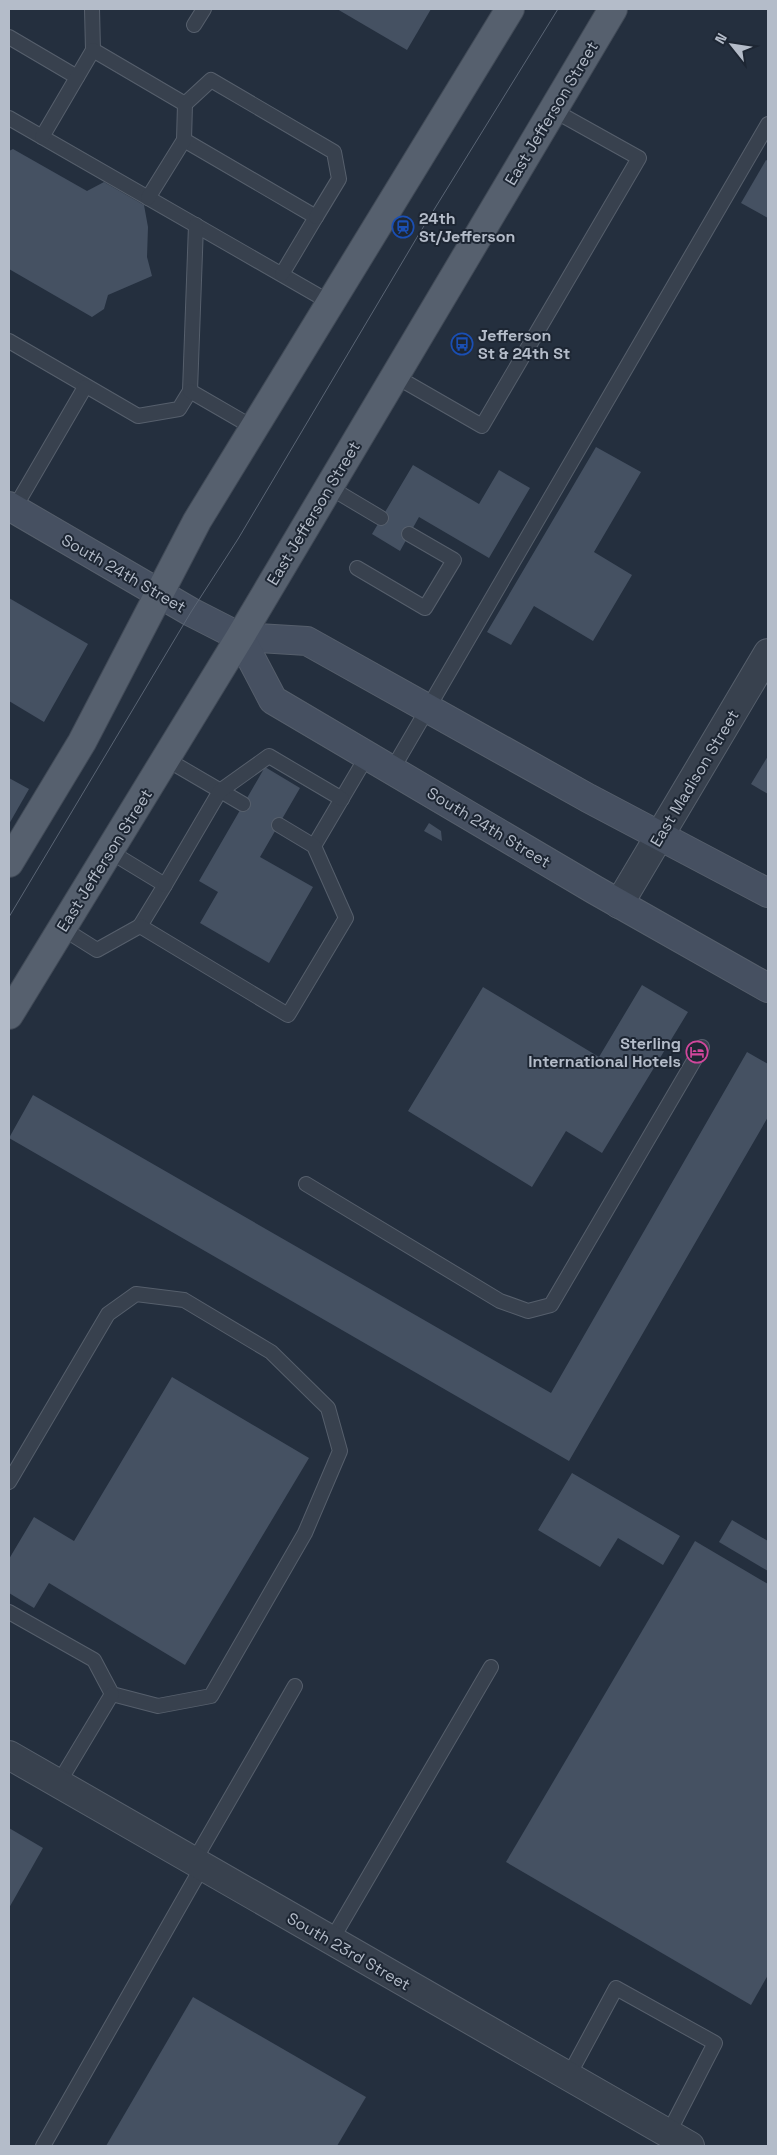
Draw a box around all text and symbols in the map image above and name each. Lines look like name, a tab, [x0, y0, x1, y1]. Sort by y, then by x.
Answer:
north arrow	[707, 20, 757, 70]
text: N	[711, 30, 731, 47]
street label: East Jefferson Street	[500, 37, 603, 189]
place label: 24th St/Jefferson	[419, 208, 515, 247]
station icon: 24th St/Jefferson	[391, 215, 415, 239]
place label: Jefferson St & 24th St	[478, 325, 570, 364]
bus stop icon: Jefferson St & 24th St	[450, 332, 474, 356]
street label: East Jefferson Street	[262, 437, 365, 589]
street label: South 24th Street	[58, 529, 190, 618]
street label: East Madison Street	[645, 706, 744, 851]
street label: South 24th Street	[423, 782, 554, 873]
street label: East Jefferson Street	[52, 785, 157, 936]
place label: Sterling International Hotels	[528, 1033, 681, 1072]
hotel icon: Sterling International Hotels	[685, 1040, 709, 1064]
street label: South 23rd Street	[283, 1908, 414, 1995]

